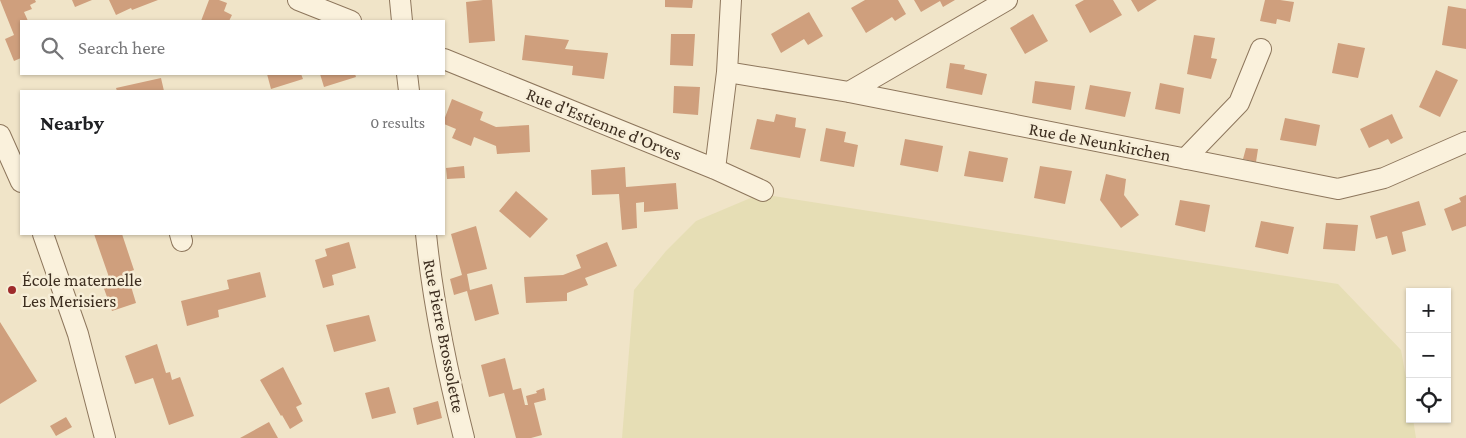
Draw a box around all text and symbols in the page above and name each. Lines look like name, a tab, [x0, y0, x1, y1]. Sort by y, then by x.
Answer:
search box	[20, 20, 445, 75]
icon: search	[38, 34, 66, 62]
text: Search here	[78, 37, 165, 58]
street label: Rue d'Estienne d'Orves	[524, 84, 684, 164]
text: Nearby	[40, 111, 104, 135]
text: 0 results	[370, 114, 425, 131]
street label: Rue de Neunkirchen	[1027, 118, 1173, 166]
street label: Rue Pierre Brossolette	[419, 257, 469, 415]
place label: École maternelle Les Merisiers	[22, 270, 142, 311]
marker: École maternelle Les Merisiers	[6, 284, 18, 296]
map controls	[1406, 288, 1451, 423]
button: +	[1406, 288, 1451, 333]
button: −	[1406, 333, 1451, 378]
button: locate	[1406, 378, 1451, 423]

